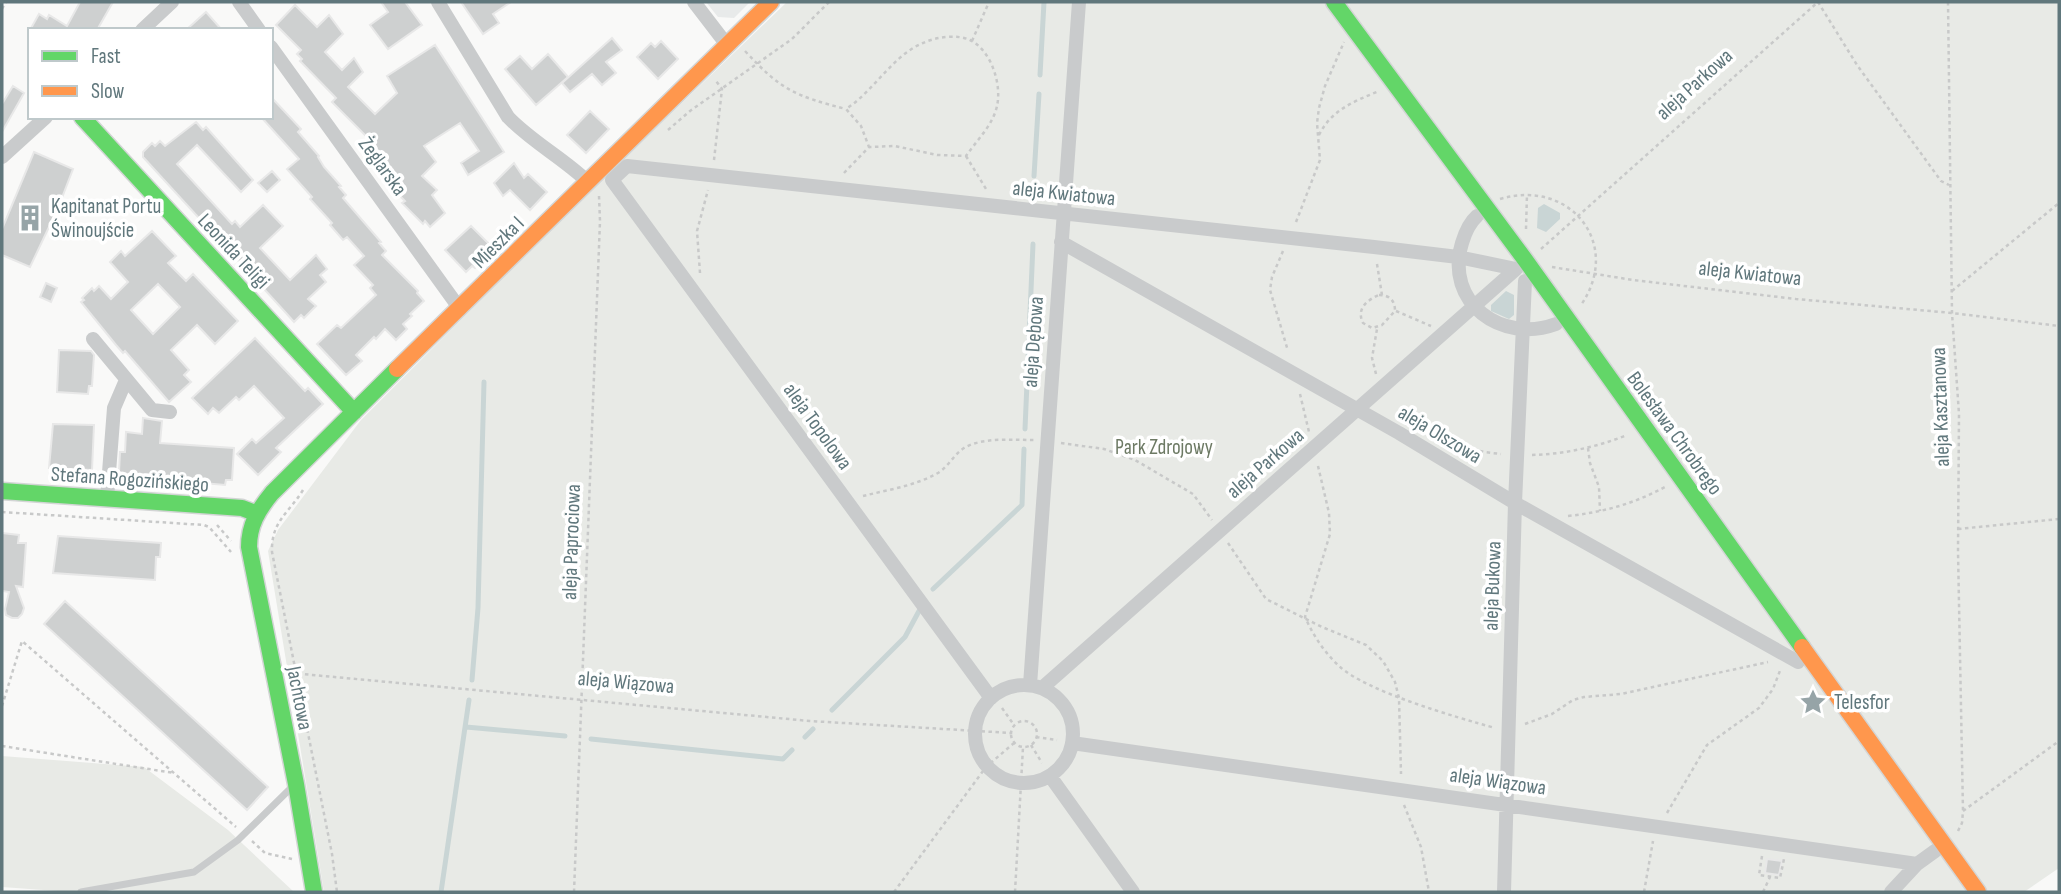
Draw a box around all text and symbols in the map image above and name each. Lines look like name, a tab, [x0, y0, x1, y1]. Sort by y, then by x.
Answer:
legend	[28, 28, 273, 119]
text: Fast	[91, 44, 121, 69]
street label: aleja Parkowa	[1651, 44, 1738, 125]
text: Slow	[91, 79, 125, 104]
street label: Żeglarska	[353, 132, 412, 201]
street label: aleja Kwiatowa	[1011, 176, 1117, 211]
place label: Kapitanat Portu Świnoujście	[51, 194, 161, 243]
building icon: Kapitanat Portu Świnoujście	[15, 203, 45, 233]
street label: Leonida Teligi	[192, 208, 275, 294]
street label: Mieszka I	[467, 211, 530, 274]
street label: aleja Kwiatowa	[1697, 256, 1803, 291]
street label: aleja Dębowa	[1018, 296, 1049, 388]
street label: aleja Kasztanowa	[1926, 347, 1955, 467]
street label: Bolesława Chrobrego	[1622, 367, 1728, 500]
street label: aleja Topolowa	[778, 378, 857, 475]
street label: aleja Olszowa	[1394, 400, 1486, 469]
street label: aleja Parkowa	[1222, 423, 1309, 504]
park label: Park Zdrojowy	[1115, 435, 1213, 460]
street label: Stefana Rogozińskiego	[50, 462, 210, 497]
street label: aleja Paprociowa	[557, 484, 586, 600]
street label: aleja Bukowa	[1478, 541, 1507, 631]
street label: Jachtowa	[281, 663, 318, 732]
street label: aleja Wiązowa	[577, 666, 675, 699]
place icon: Telesfor	[1798, 687, 1828, 717]
place label: Telesfor	[1834, 690, 1890, 715]
street label: aleja Wiązowa	[1448, 762, 1548, 801]

